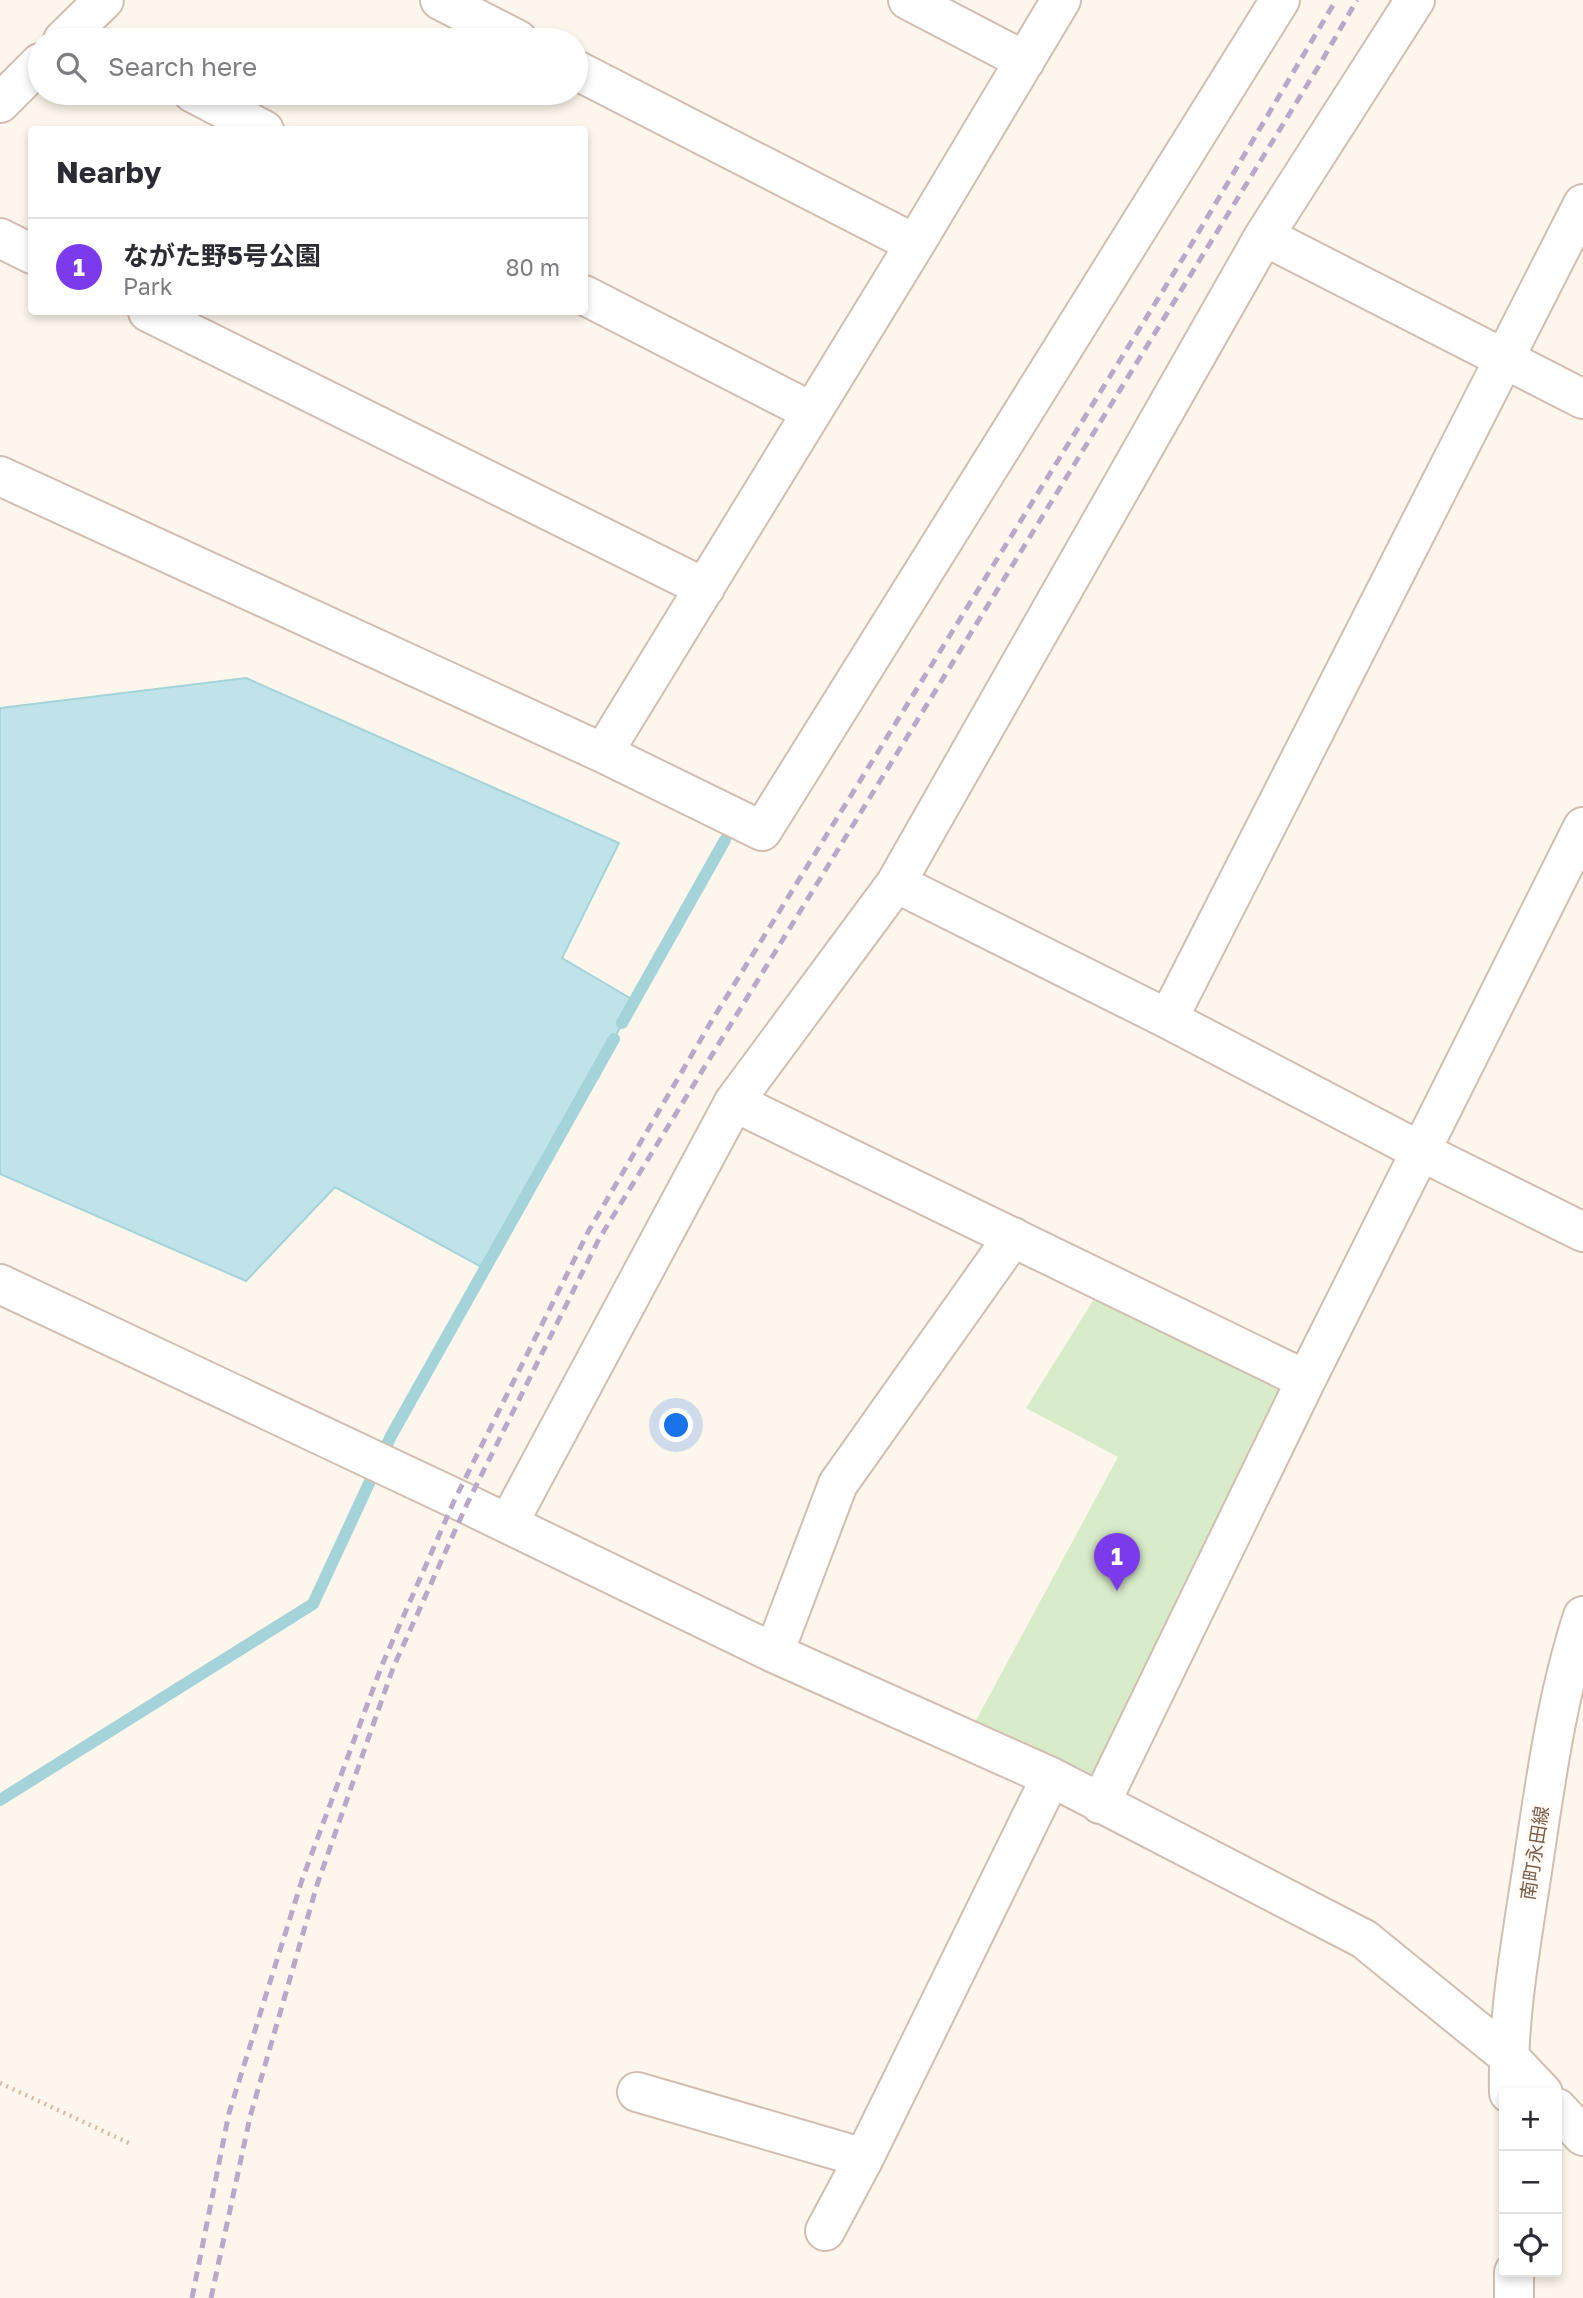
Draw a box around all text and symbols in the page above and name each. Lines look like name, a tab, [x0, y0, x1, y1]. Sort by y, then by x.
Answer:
search box	[28, 28, 588, 105]
icon: search	[52, 48, 90, 86]
text: Search here	[108, 51, 257, 82]
text: Nearby	[56, 154, 161, 190]
text: ながた野5号公園	[123, 240, 321, 271]
text: 1	[73, 253, 85, 281]
text: 80 m	[506, 253, 560, 281]
text: Park	[123, 272, 173, 300]
your location	[659, 1408, 693, 1442]
pin: 1	[1094, 1533, 1140, 1591]
street label: 南町永田線	[1515, 1804, 1553, 1902]
map controls	[1499, 2088, 1562, 2277]
button: +	[1499, 2088, 1562, 2151]
button: −	[1499, 2151, 1562, 2214]
button: locate	[1499, 2214, 1562, 2277]

